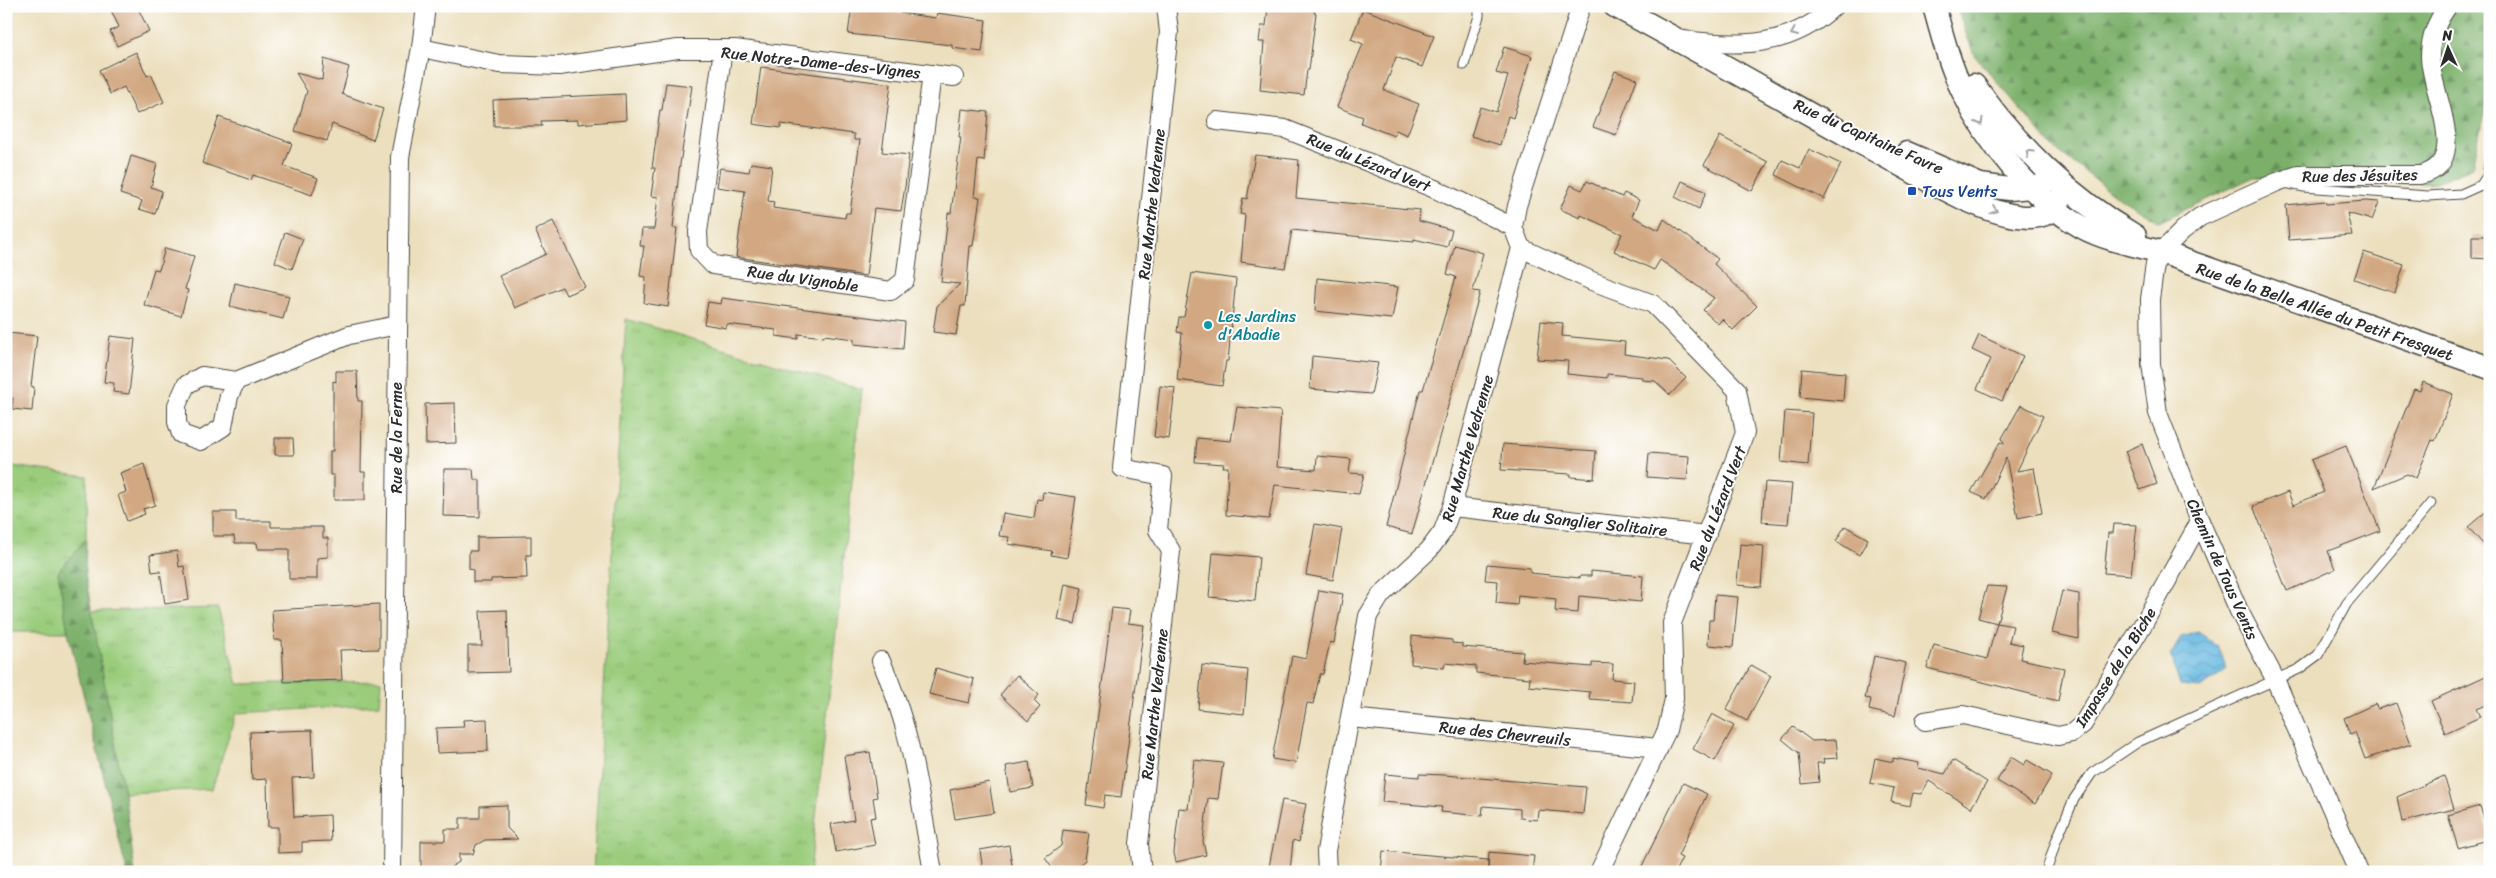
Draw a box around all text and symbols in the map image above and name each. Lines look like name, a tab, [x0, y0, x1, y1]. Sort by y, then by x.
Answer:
north arrow	[2424, 22, 2474, 72]
text: N	[2441, 23, 2453, 48]
one-way arrow	[1790, 27, 1799, 37]
street label: Rue Notre-Dame-des-Vignes	[720, 38, 923, 87]
street label: Rue du Capitaine Favre	[1789, 90, 1949, 183]
one-way arrow	[1974, 116, 1984, 125]
street label: Rue du Lézard Vert	[1302, 124, 1436, 201]
street label: Rue Marthe Vedrenne	[1129, 127, 1174, 281]
one-way arrow	[2025, 150, 2034, 159]
street label: Rue des Jésuites	[2302, 160, 2419, 191]
place label: Tous Vents	[1922, 177, 1998, 206]
marker: Tous Vents	[1906, 185, 1918, 197]
one-way arrow	[1989, 205, 1998, 215]
street label: Rue de la Belle Allée du Petit Fresquet	[2192, 254, 2457, 369]
street label: Rue du Vignoble	[746, 256, 861, 301]
place label: Les Jardins d'Abadie	[1218, 302, 1297, 349]
marker: Les Jardins d'Abadie	[1202, 319, 1214, 331]
street label: Rue Marthe Vedrenne	[1433, 371, 1502, 525]
street label: Rue de la Ferme	[382, 382, 411, 494]
street label: Rue du Lézard Vert	[1680, 441, 1755, 575]
street label: Chemin de Tous Vents	[2178, 494, 2267, 645]
street label: Rue du Sanglier Solitaire	[1491, 498, 1669, 545]
street label: Impasse de la Biche	[2066, 601, 2164, 734]
street label: Rue Marthe Vedrenne	[1132, 627, 1177, 781]
street label: Rue des Chevreuils	[1438, 712, 1573, 755]

